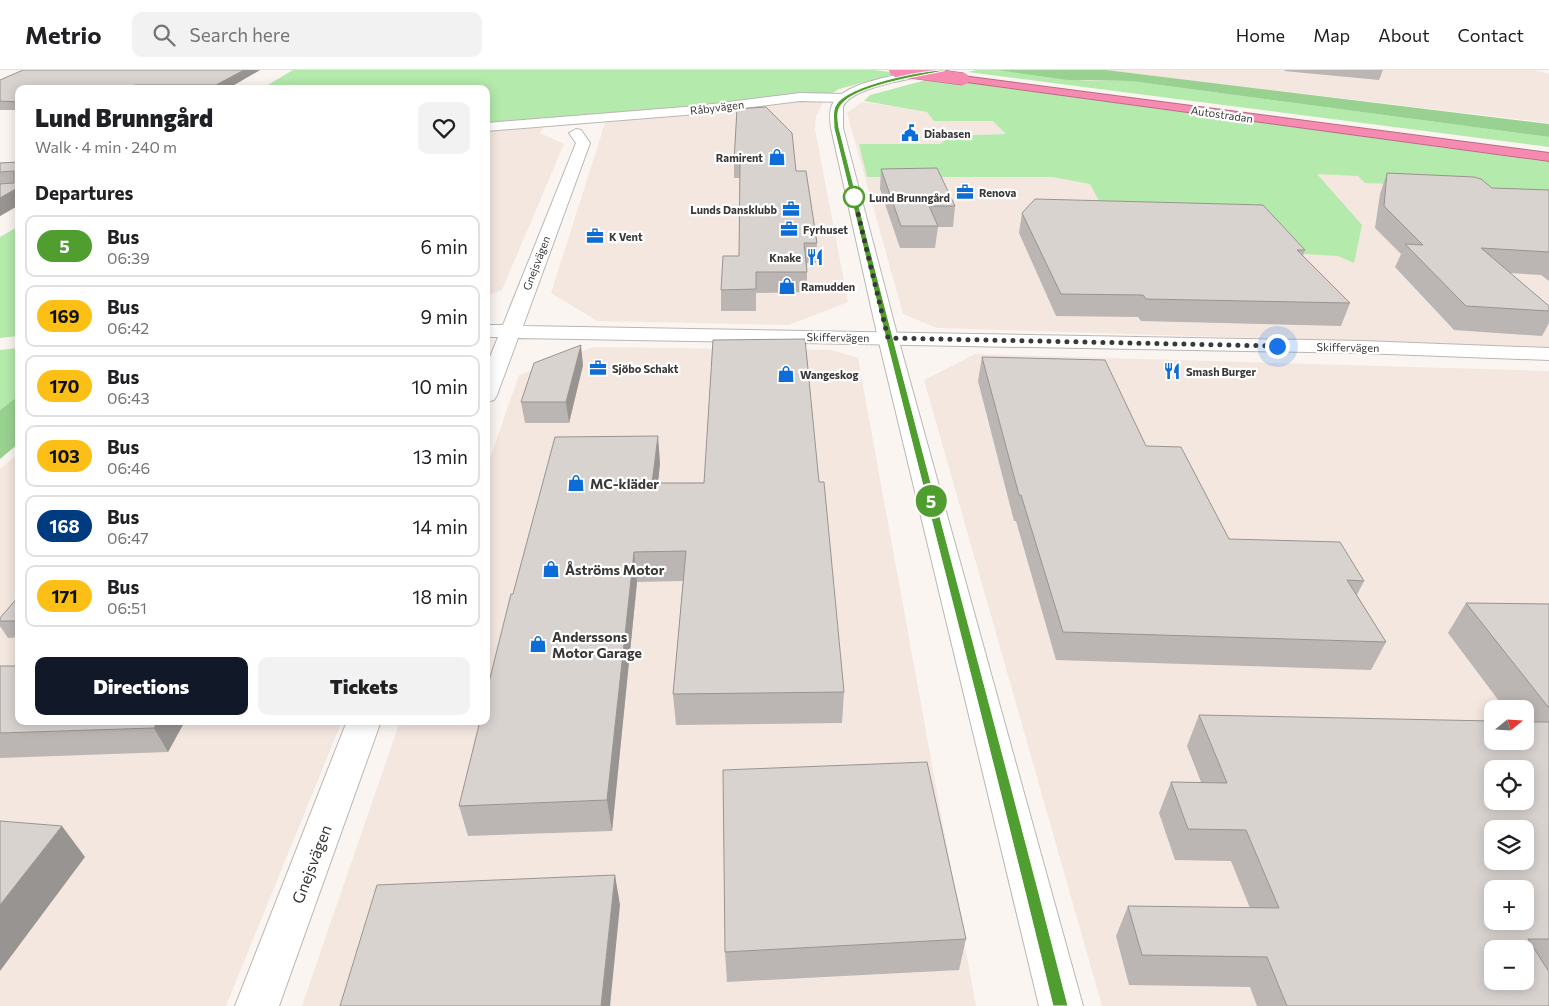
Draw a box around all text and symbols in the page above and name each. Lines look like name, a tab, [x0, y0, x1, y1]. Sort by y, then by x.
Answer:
search box	[132, 12, 482, 57]
text: Metrio	[25, 20, 102, 49]
icon: search	[150, 21, 178, 49]
text: Search here	[190, 23, 290, 46]
text: Home	[1236, 24, 1285, 46]
text: Map	[1313, 24, 1350, 46]
text: About	[1378, 24, 1430, 46]
text: Contact	[1458, 24, 1524, 46]
street label: Råbyvägen	[689, 97, 745, 117]
button: heart	[418, 102, 470, 154]
text: Lund Brunngård	[35, 103, 213, 132]
street label: Autostradan	[1190, 103, 1254, 125]
public building icon: Diabasen	[900, 123, 920, 143]
place label: Diabasen	[924, 127, 971, 140]
text: Walk · 4 min · 240 m	[35, 137, 177, 156]
shop icon: Ramirent	[767, 147, 787, 167]
place label: Ramirent	[716, 151, 763, 164]
text: Departures	[35, 181, 133, 204]
office icon: Renova	[955, 182, 975, 202]
marker: Lund Brunngård	[843, 186, 865, 208]
place label: Renova	[979, 186, 1017, 199]
place label: Lund Brunngård	[869, 191, 950, 204]
office icon: Lunds Dansklubb	[781, 199, 801, 219]
place label: Lunds Dansklubb	[690, 203, 777, 216]
office icon: Fyrhuset	[779, 219, 799, 239]
place label: Fyrhuset	[803, 223, 848, 236]
text: Bus	[107, 225, 139, 248]
office icon: K Vent	[585, 226, 605, 246]
place label: K Vent	[609, 230, 643, 243]
street label: Gnejsvägen	[520, 234, 552, 292]
text: 5	[59, 235, 70, 257]
text: 6 min	[420, 235, 468, 258]
restaurant icon: Knake	[805, 247, 825, 267]
text: 06:39	[107, 248, 150, 267]
place label: Knake	[769, 251, 801, 264]
shop icon: Ramudden	[777, 276, 797, 296]
place label: Ramudden	[801, 280, 855, 293]
text: Bus	[107, 295, 139, 318]
text: 169	[49, 305, 80, 327]
text: 9 min	[420, 305, 468, 328]
text: 06:42	[107, 318, 149, 337]
street label: Skiffervägen	[806, 330, 870, 344]
your location	[1265, 334, 1290, 359]
street label: Skiffervägen	[1316, 340, 1380, 354]
office icon: Sjöbo Schakt	[588, 358, 608, 378]
restaurant icon: Smash Burger	[1162, 361, 1182, 381]
place label: Sjöbo Schakt	[612, 362, 679, 375]
shop icon: Wangeskog	[776, 364, 796, 384]
text: Bus	[107, 365, 139, 388]
place label: Smash Burger	[1186, 365, 1256, 378]
place label: Wangeskog	[800, 368, 859, 381]
text: 170	[50, 375, 79, 397]
text: 10 min	[411, 375, 468, 398]
text: 06:43	[107, 388, 150, 407]
text: Bus	[107, 435, 139, 458]
text: 103	[49, 445, 80, 467]
text: 13 min	[413, 445, 468, 468]
text: 06:46	[107, 458, 150, 477]
shop icon: MC-kläder	[566, 473, 586, 493]
place label: MC-kläder	[590, 475, 659, 492]
line badge: 5	[915, 485, 947, 517]
text: 5	[926, 490, 936, 512]
text: Bus	[107, 505, 139, 528]
text: 168	[49, 515, 80, 537]
text: 14 min	[412, 515, 468, 538]
text: 06:47	[107, 528, 149, 547]
shop icon: Åströms Motor	[541, 559, 561, 579]
place label: Åströms Motor	[565, 561, 665, 578]
text: Bus	[107, 575, 139, 598]
text: 171	[51, 585, 78, 607]
text: 18 min	[412, 585, 468, 608]
text: 06:51	[107, 598, 147, 617]
place label: Anderssons Motor Garage	[552, 628, 642, 661]
shop icon: Anderssons Motor Garage	[528, 634, 548, 654]
button: Directions	[35, 657, 248, 715]
button: Tickets	[258, 657, 470, 715]
north arrow	[1484, 700, 1534, 750]
map controls	[1484, 700, 1534, 990]
button: locate	[1484, 760, 1534, 810]
button: layers	[1484, 820, 1534, 870]
street label: Gnejsvägen	[287, 822, 335, 906]
button: +	[1484, 880, 1534, 930]
button: −	[1484, 940, 1534, 990]

